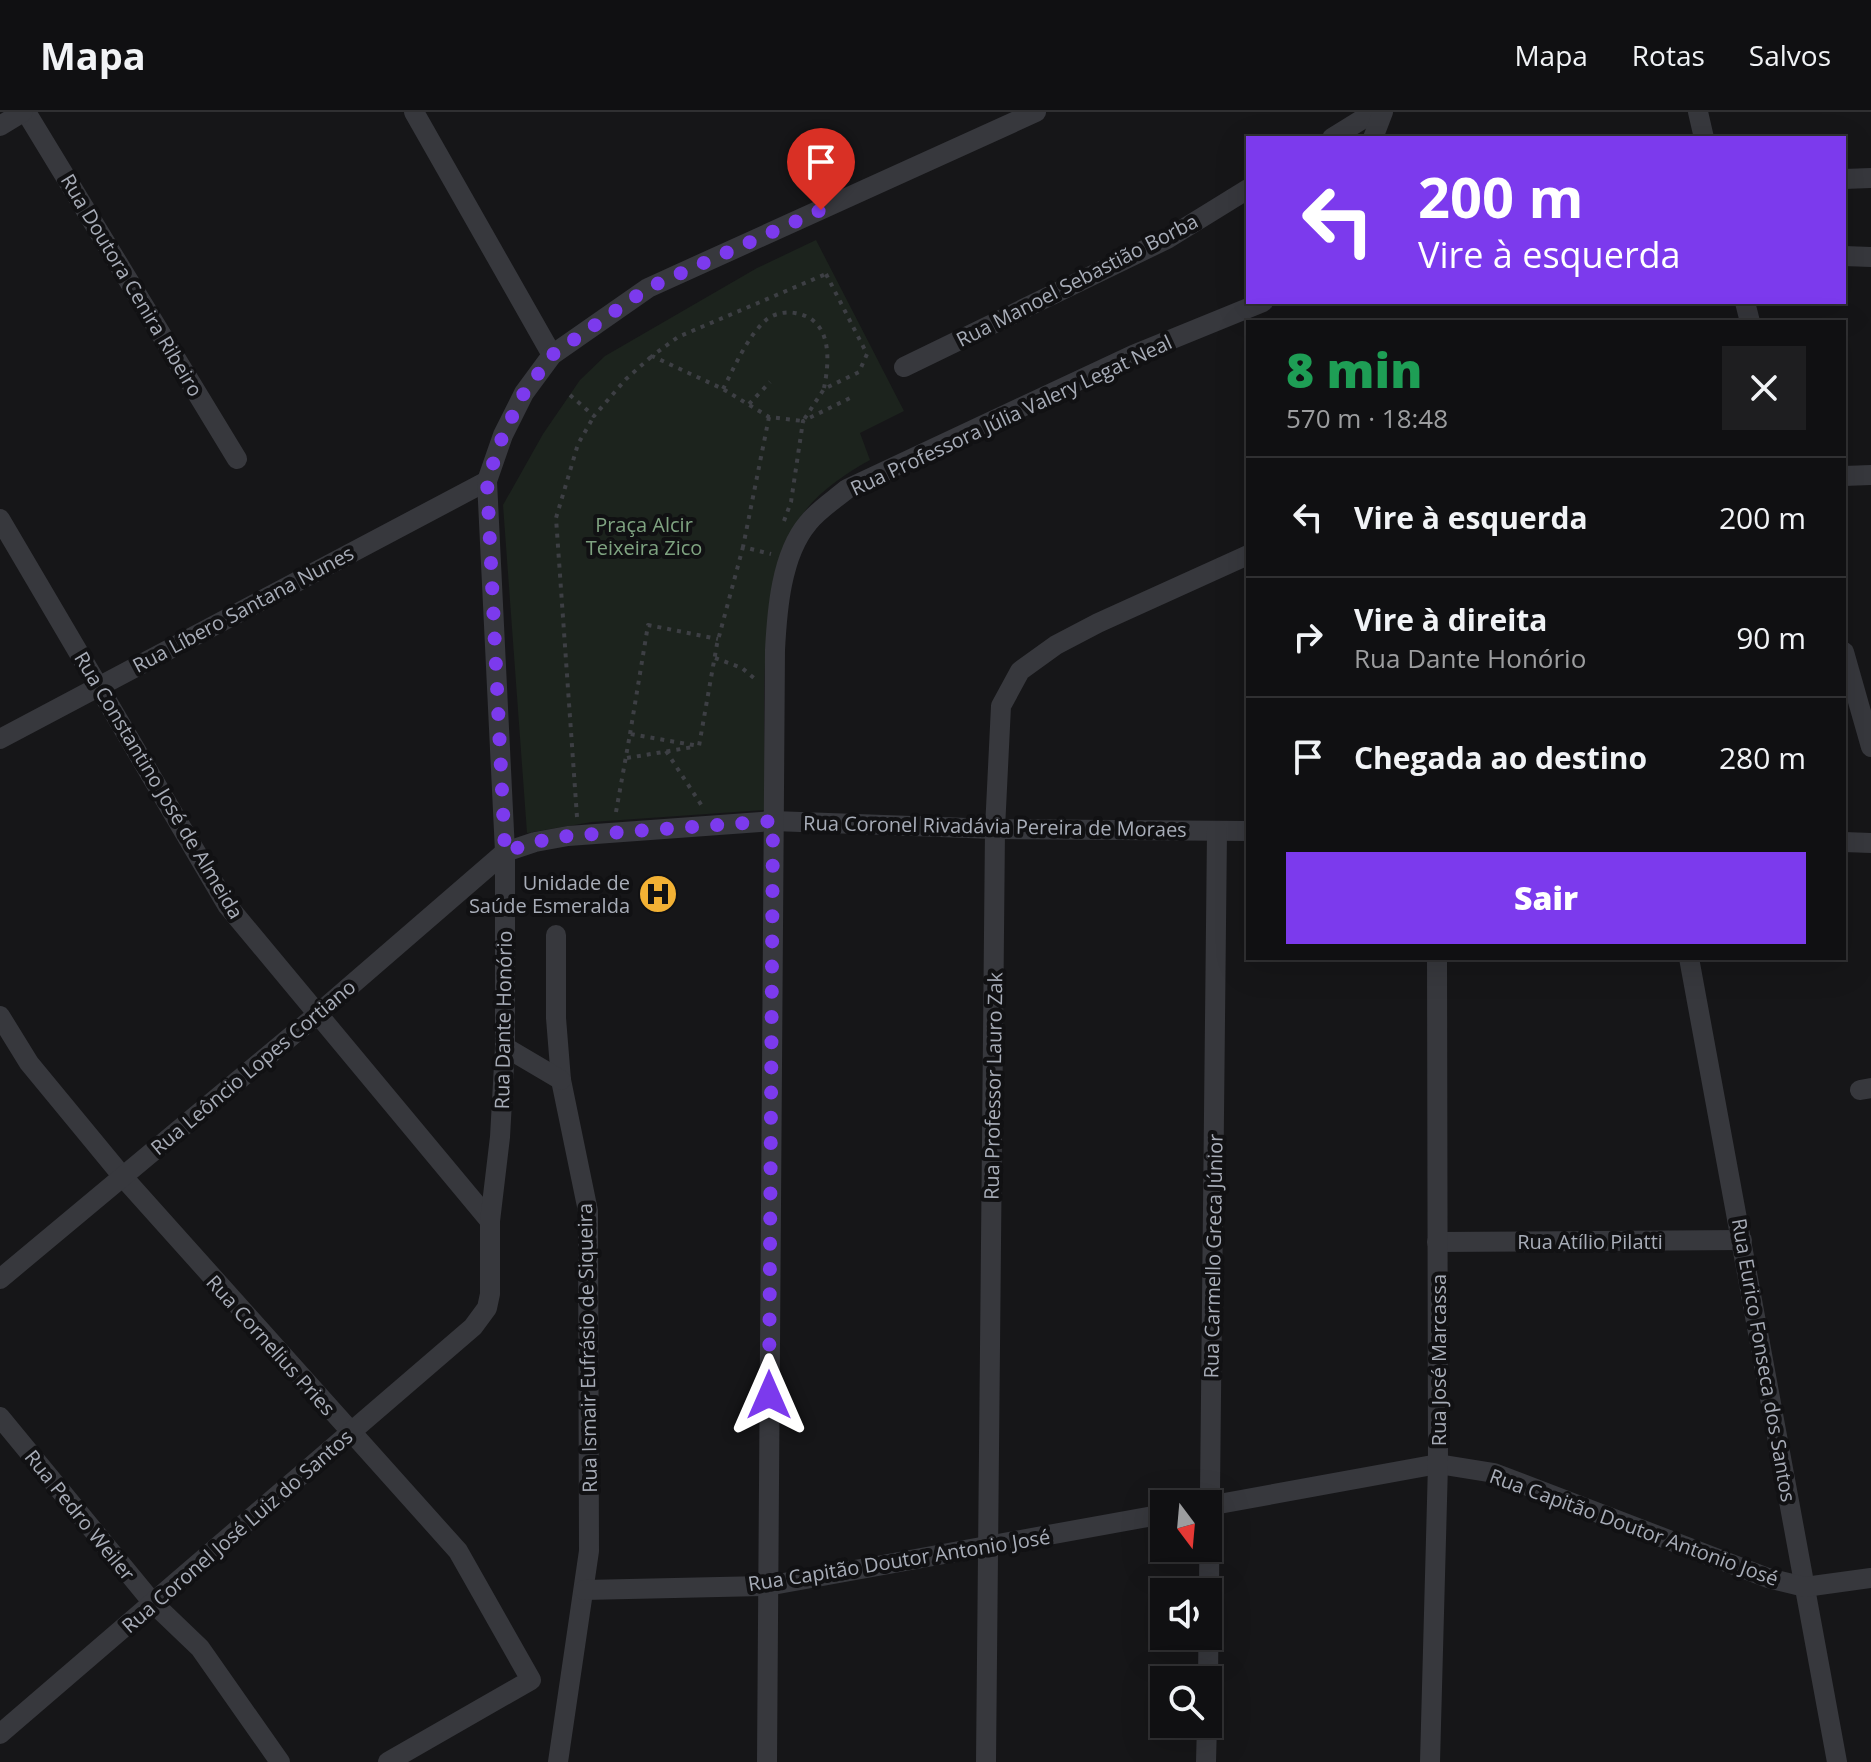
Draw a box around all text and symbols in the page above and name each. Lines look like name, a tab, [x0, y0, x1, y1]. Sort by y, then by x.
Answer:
text: Mapa	[40, 29, 146, 81]
text: Mapa	[1514, 36, 1588, 74]
text: Rotas	[1632, 36, 1705, 74]
text: Salvos	[1749, 36, 1831, 74]
pin	[787, 128, 855, 210]
icon: arrive	[799, 140, 843, 184]
text: 200 m	[1418, 158, 1584, 234]
icon: left	[1286, 168, 1390, 272]
street label: Rua Doutora Cenira Ribeiro	[55, 169, 209, 401]
street label: Rua Manoel Sebastião Borba	[952, 207, 1202, 353]
text: Vire à esquerda	[1418, 230, 1681, 279]
street label: Rua Professora Júlia Valery Legat Neal	[846, 328, 1176, 502]
text: 8 min	[1286, 337, 1422, 402]
button: close	[1722, 346, 1806, 430]
text: 570 m · 18:48	[1286, 400, 1448, 436]
icon: left	[1286, 495, 1330, 539]
text: Vire à esquerda	[1354, 497, 1588, 538]
text: 200 m	[1719, 497, 1806, 538]
park label: Praça Alcir Teixeira Zico	[586, 511, 702, 561]
street label: Rua Líbero Santana Nunes	[128, 539, 358, 679]
text: Vire à direita	[1354, 599, 1548, 640]
icon: right	[1286, 615, 1330, 659]
text: 90 m	[1736, 617, 1806, 658]
text: Rua Dante Honório	[1354, 640, 1586, 676]
street label: Rua Constantino José de Almeida	[68, 646, 250, 924]
icon: arrive	[1286, 735, 1330, 779]
text: Chegada ao destino	[1354, 737, 1647, 778]
text: 280 m	[1719, 737, 1806, 778]
street label: Rua Coronel Rivadávia Pereira de Moraes	[803, 809, 1187, 843]
button: Sair	[1286, 852, 1806, 944]
place label: Unidade de Saúde Esmeralda	[469, 869, 630, 919]
hospital icon: Unidade de Saúde Esmeralda	[637, 873, 679, 915]
street label: Rua Dante Honório	[488, 930, 518, 1110]
street label: Rua Professor Lauro Zak	[978, 971, 1008, 1200]
street label: Rua Leôncio Lopes Cortiano	[145, 973, 361, 1161]
street label: Rua Carmello Greca Júnior	[1197, 1133, 1229, 1379]
street label: Rua Ismair Eufrásio de Siqueira	[571, 1203, 603, 1493]
street label: Rua Eurico Fonseca dos Santos	[1726, 1216, 1802, 1504]
street label: Rua Atílio Pilatti	[1517, 1228, 1663, 1255]
street label: Rua Cornelius Pries	[201, 1269, 341, 1421]
street label: Rua José Marcassa	[1425, 1274, 1452, 1446]
position arrow	[727, 1353, 811, 1437]
street label: Rua Coronel José Luiz do Santos	[116, 1423, 358, 1639]
street label: Rua Pedro Weiler	[19, 1444, 141, 1586]
street label: Rua Capitão Doutor Antonio José	[1486, 1462, 1782, 1592]
north arrow	[1150, 1490, 1222, 1562]
map controls	[1150, 1490, 1222, 1738]
street label: Rua Capitão Doutor Antonio José	[746, 1523, 1052, 1597]
button: sound	[1150, 1578, 1222, 1650]
button: search	[1150, 1666, 1222, 1738]

